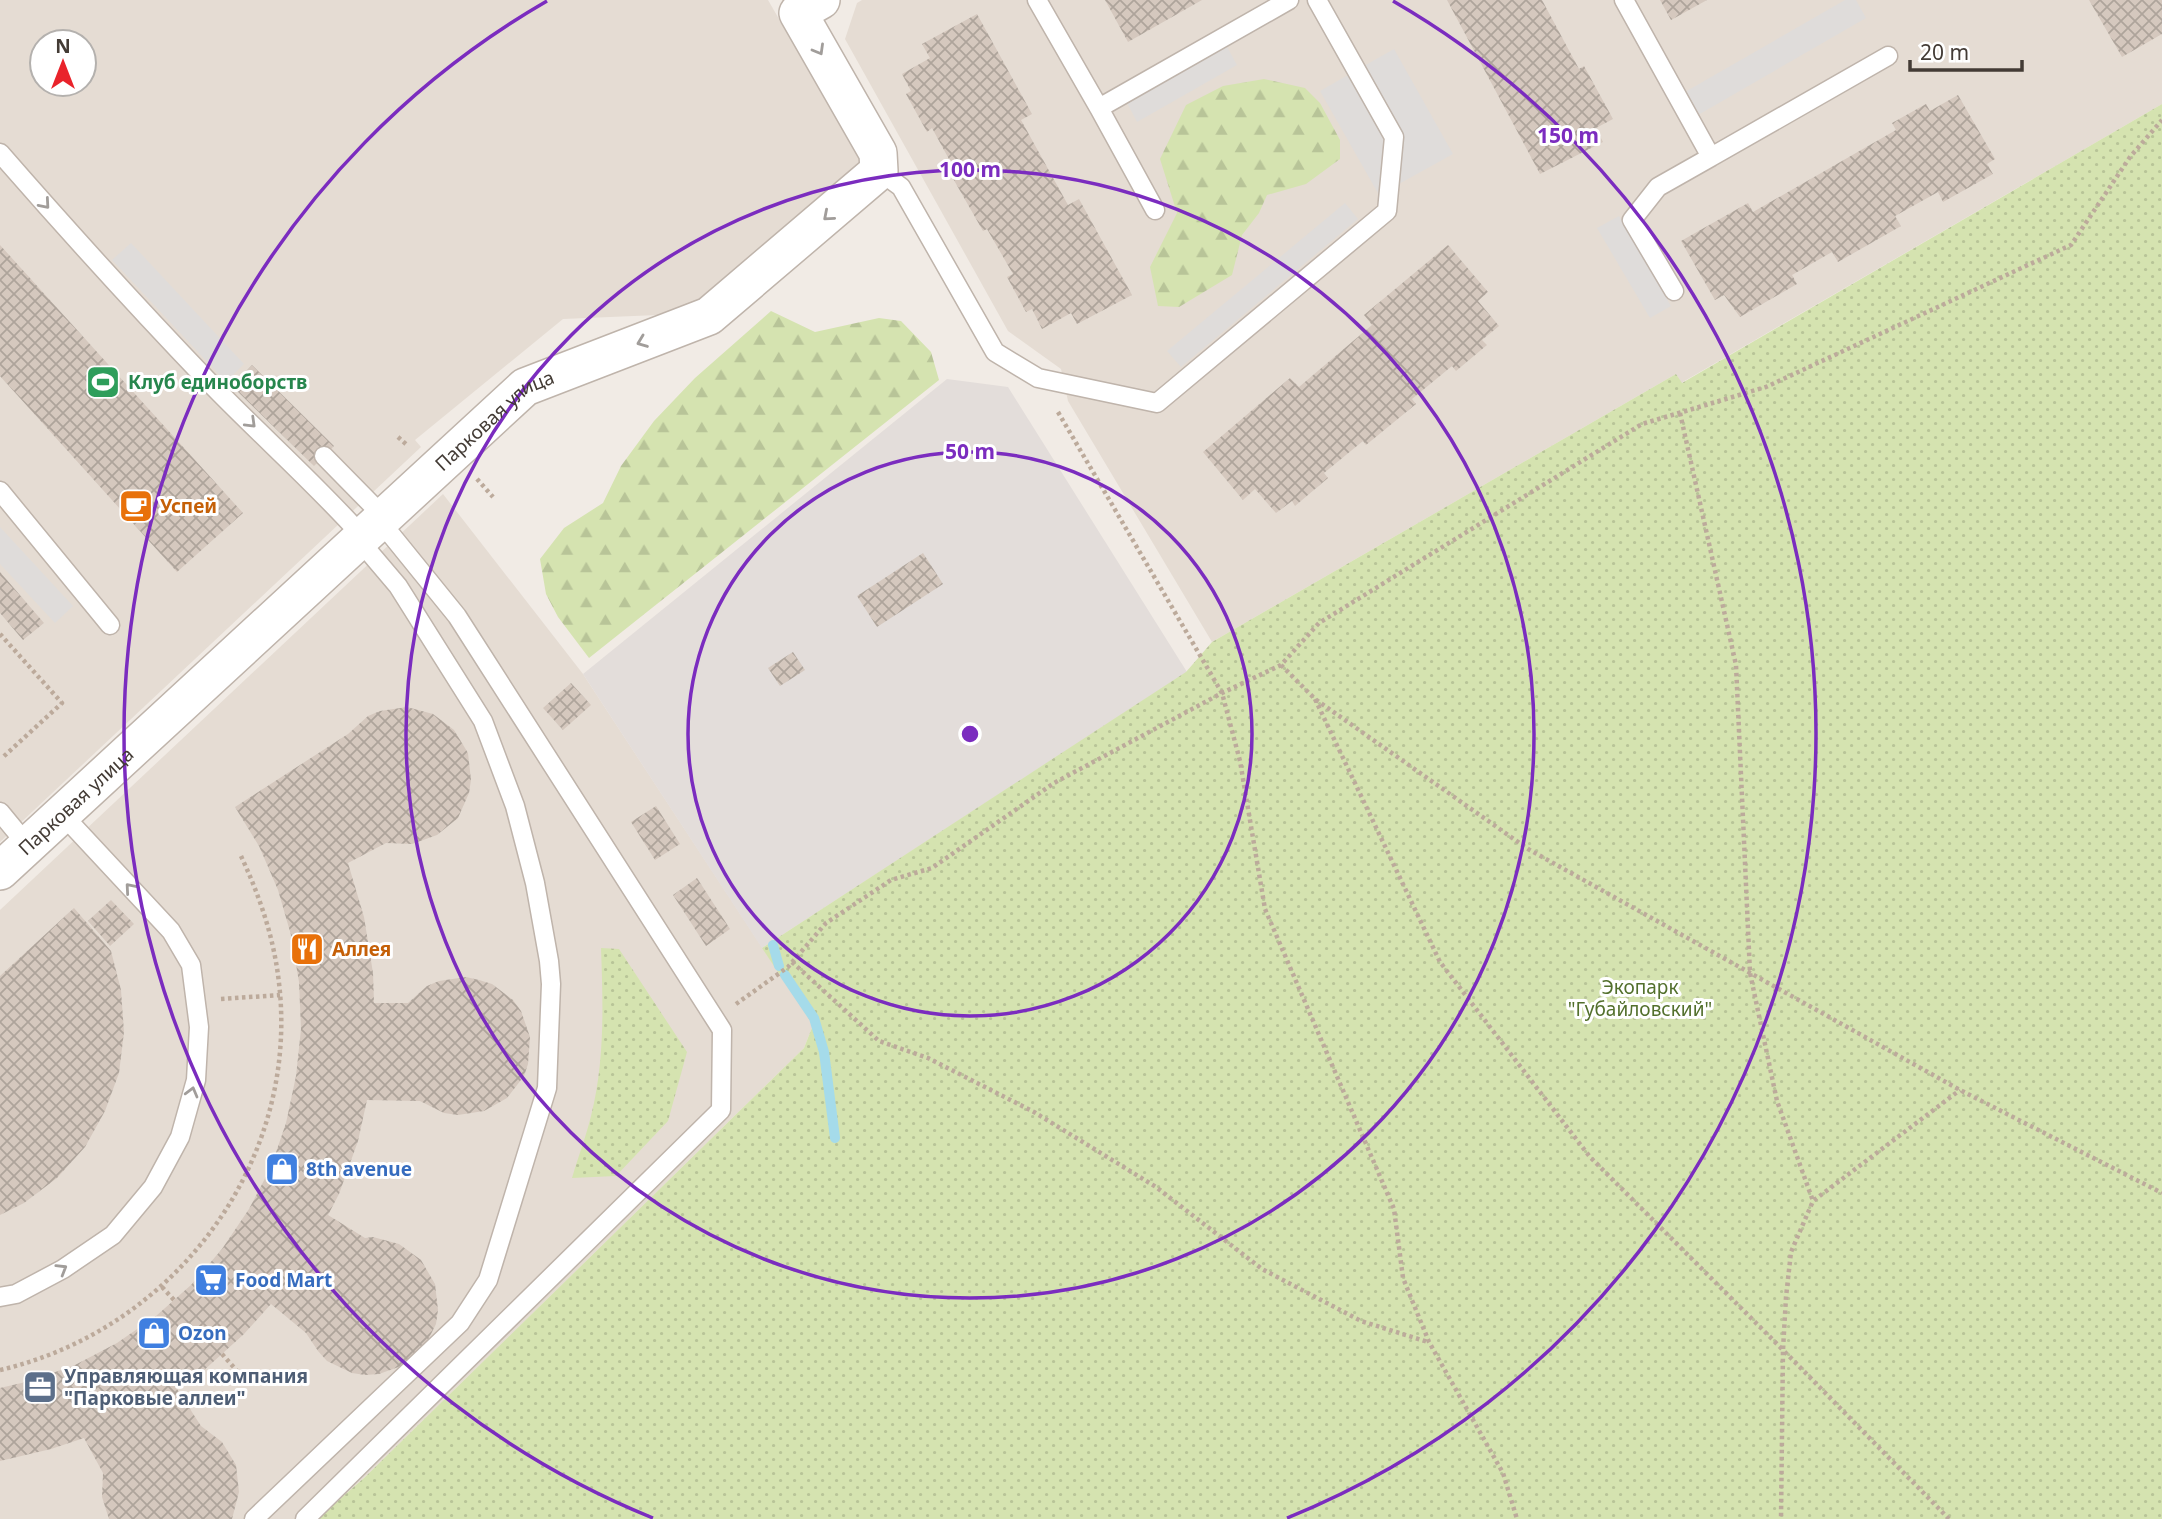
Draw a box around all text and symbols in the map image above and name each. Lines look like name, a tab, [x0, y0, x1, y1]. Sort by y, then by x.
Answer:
north arrow	[28, 28, 98, 98]
scale bar	[1910, 28, 2022, 72]
text: N	[55, 33, 71, 59]
text: 20 m	[1920, 38, 1969, 66]
one-way arrow	[811, 42, 824, 55]
text: 150 m	[1537, 121, 1599, 149]
text: 100 m	[939, 155, 1001, 183]
one-way arrow	[37, 196, 49, 209]
one-way arrow	[823, 208, 836, 220]
one-way arrow	[636, 334, 648, 348]
sports icon: Клуб единоборств	[84, 363, 122, 401]
street label: Парковая улица	[429, 364, 558, 477]
place label: Клуб единоборств	[128, 369, 307, 395]
one-way arrow	[243, 415, 256, 428]
text: 50 m	[945, 437, 995, 465]
cafe icon: Успей	[117, 487, 155, 525]
place label: Успей	[160, 493, 217, 519]
centre of rings	[958, 722, 982, 746]
street label: Парковая улица	[12, 741, 139, 861]
one-way arrow	[126, 883, 138, 896]
restaurant icon: Аллея	[288, 930, 326, 968]
place label: Аллея	[332, 936, 391, 962]
park label: Экопарк "Губайловский"	[1568, 974, 1712, 1022]
one-way arrow	[184, 1086, 199, 1098]
shop icon: 8th avenue	[263, 1150, 301, 1188]
place label: 8th avenue	[306, 1156, 412, 1182]
supermarket icon: Food Mart	[192, 1261, 230, 1299]
one-way arrow	[54, 1264, 67, 1277]
place label: Food Mart	[235, 1267, 332, 1293]
shop icon: Ozon	[135, 1314, 173, 1352]
place label: Ozon	[178, 1320, 227, 1346]
place label: Управляющая компания "Парковые аллеи"	[64, 1363, 308, 1411]
office icon: Управляющая компания "Парковые аллеи"	[21, 1368, 59, 1406]

